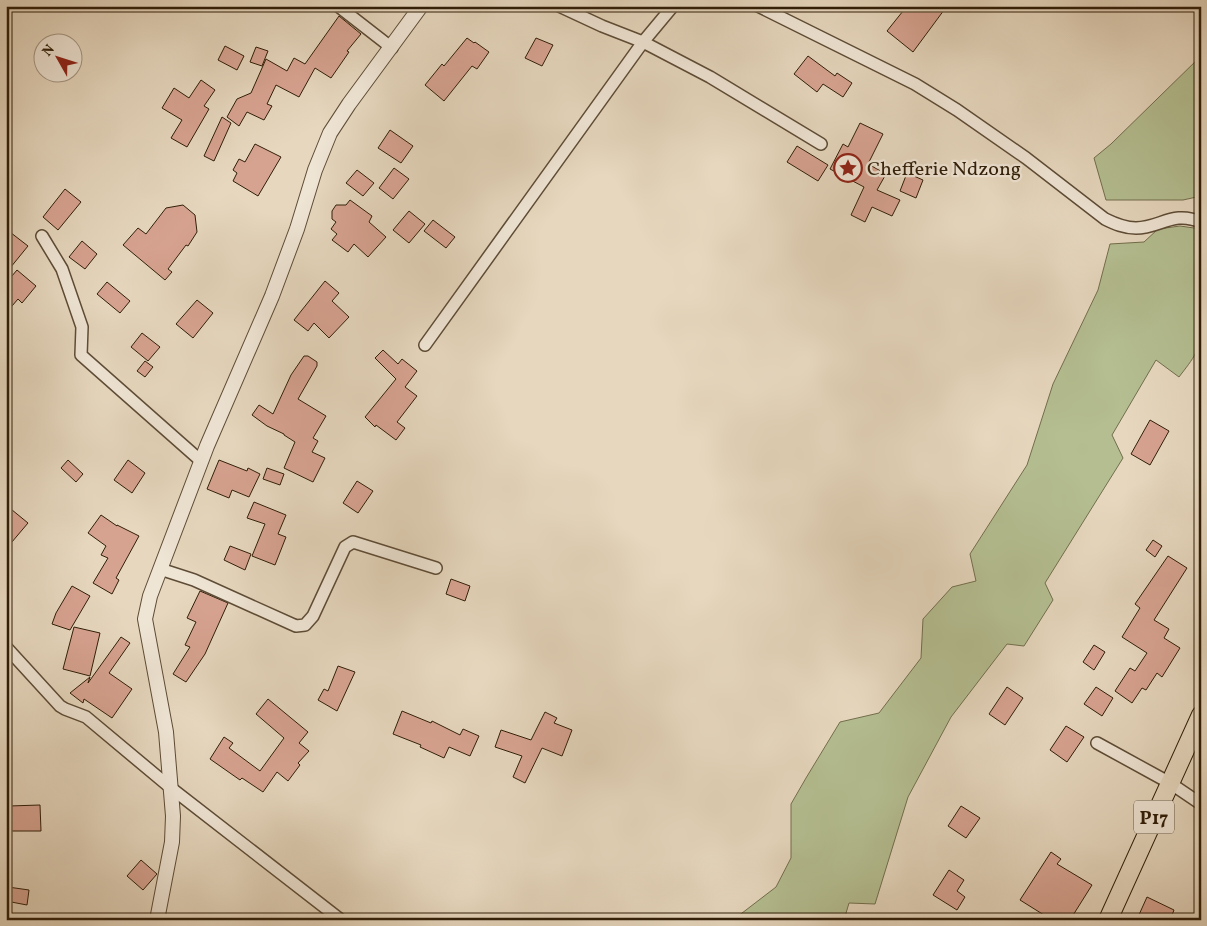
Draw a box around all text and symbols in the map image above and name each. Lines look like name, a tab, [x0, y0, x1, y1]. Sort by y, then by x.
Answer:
north arrow	[32, 32, 82, 82]
text: N	[38, 41, 60, 61]
place icon: Chefferie Ndzong	[833, 153, 863, 183]
place label: Chefferie Ndzong	[867, 156, 1021, 184]
road number: P17	[1134, 800, 1174, 834]

